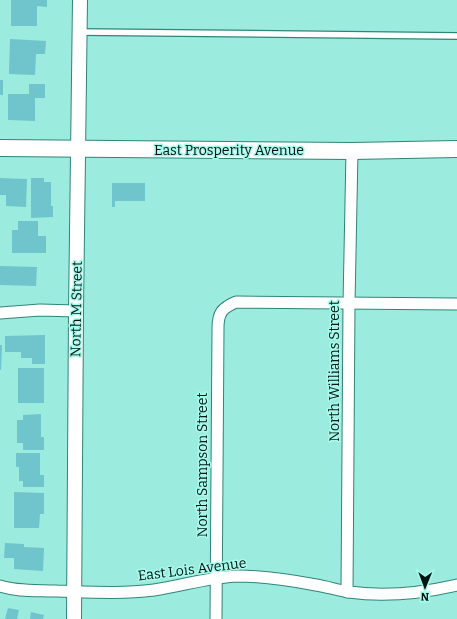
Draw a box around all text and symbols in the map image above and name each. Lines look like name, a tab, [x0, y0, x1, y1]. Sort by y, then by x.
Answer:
street label: East Prosperity Avenue	[154, 142, 304, 159]
street label: North M Street	[67, 261, 86, 357]
street label: North Williams Street	[326, 300, 343, 442]
street label: North Sampson Street	[194, 393, 211, 537]
street label: East Lois Avenue	[137, 554, 247, 585]
north arrow	[405, 567, 445, 607]
text: N	[420, 590, 429, 603]

